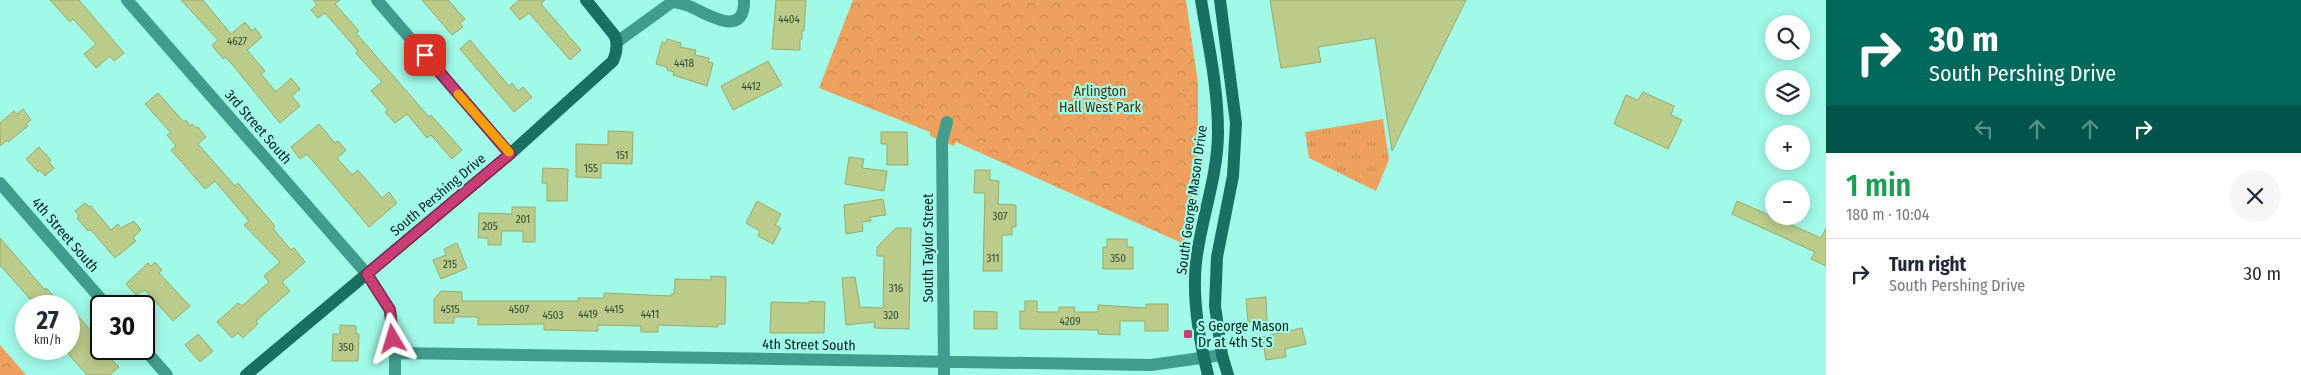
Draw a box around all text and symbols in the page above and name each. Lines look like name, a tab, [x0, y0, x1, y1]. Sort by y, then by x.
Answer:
house number: 4404	[778, 13, 801, 26]
map controls	[1765, 15, 1810, 225]
button: search	[1765, 15, 1810, 60]
text: 30 m	[1929, 18, 1999, 60]
icon: right	[1846, 20, 1911, 85]
pin	[404, 34, 446, 76]
house number: 4627	[227, 35, 247, 48]
icon: arrive	[411, 41, 439, 69]
house number: 4418	[674, 57, 694, 70]
text: South Pershing Drive	[1929, 60, 2116, 87]
button: layers	[1765, 70, 1810, 115]
house number: 4412	[741, 80, 761, 93]
park label: Arlington Hall West Park	[1059, 83, 1141, 116]
street label: 3rd Street South	[221, 86, 295, 168]
icon: left	[1970, 115, 1998, 143]
icon: ahead	[2023, 115, 2051, 143]
icon: ahead	[2076, 115, 2104, 143]
icon: right	[2129, 115, 2157, 143]
street label: South George Mason Drive	[1173, 124, 1211, 276]
button: +	[1765, 125, 1810, 170]
house number: 151	[615, 149, 629, 162]
street label: South Pershing Drive	[387, 150, 489, 240]
house number: 155	[584, 162, 598, 175]
text: 1 min	[1846, 168, 1911, 204]
button: close	[2229, 170, 2281, 222]
button: −	[1765, 180, 1810, 225]
street label: South Taylor Street	[920, 193, 937, 303]
street label: 4th Street South	[28, 194, 102, 276]
text: 180 m · 10:04	[1846, 205, 1930, 224]
house number: 307	[993, 210, 1008, 223]
house number: 201	[516, 213, 530, 226]
house number: 205	[482, 220, 498, 233]
house number: 311	[986, 252, 1000, 265]
house number: 350	[1110, 252, 1126, 265]
text: Turn right	[1889, 253, 1966, 276]
house number: 215	[443, 258, 457, 271]
icon: right	[1846, 260, 1874, 288]
text: 30 m	[2243, 262, 2281, 285]
text: South Pershing Drive	[1889, 276, 2025, 295]
house number: 316	[889, 282, 904, 295]
speed limit sign: 30	[90, 295, 155, 360]
house number: 4515	[440, 303, 460, 316]
house number: 4507	[509, 303, 530, 316]
house number: 4415	[604, 303, 624, 316]
text: 27	[36, 306, 59, 336]
house number: 4419	[578, 308, 598, 321]
house number: 4411	[641, 308, 659, 321]
house number: 4503	[543, 309, 563, 322]
house number: 320	[883, 309, 899, 322]
position arrow	[366, 312, 418, 364]
house number: 4209	[1059, 315, 1081, 328]
place label: S George Mason Dr at 4th St S	[1198, 318, 1289, 351]
marker: S George Mason Dr at 4th St S	[1182, 328, 1194, 340]
text: km/h	[34, 333, 61, 347]
street label: 4th Street South	[762, 336, 856, 354]
house number: 350	[338, 341, 354, 354]

